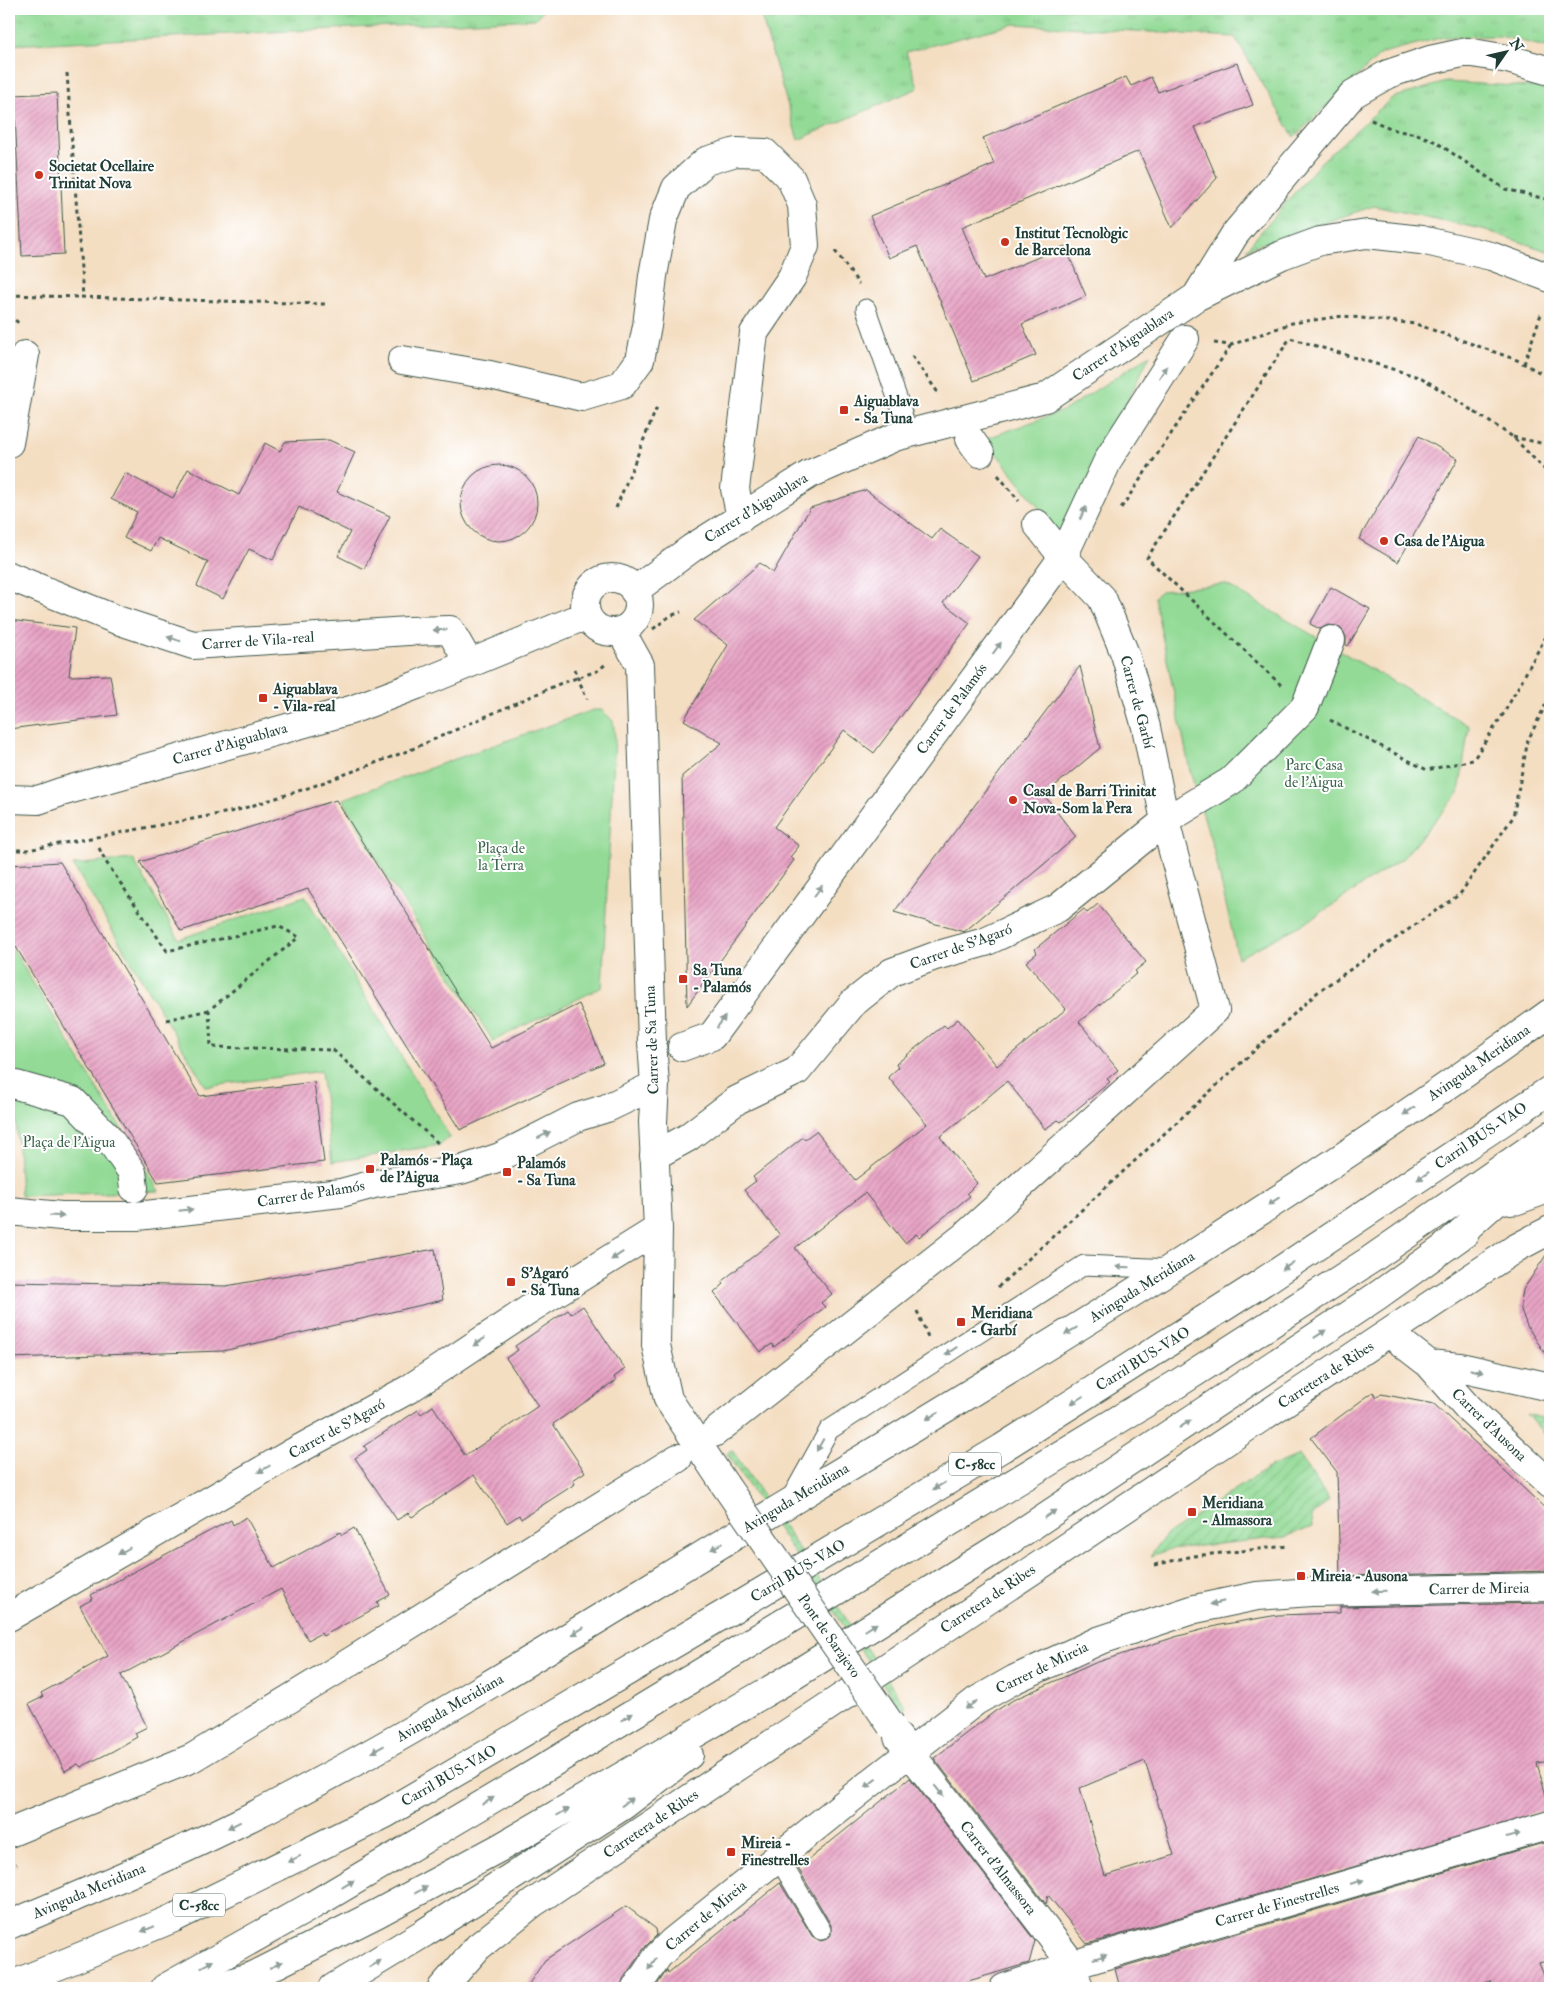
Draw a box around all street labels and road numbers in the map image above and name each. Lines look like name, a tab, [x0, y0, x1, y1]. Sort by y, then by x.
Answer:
street label: Carrer d'Aiguablava	[1069, 304, 1178, 386]
street label: Carrer d'Aiguablava	[701, 468, 812, 547]
street label: Carrer de Vila-real	[201, 628, 315, 654]
street label: Carrer de Garbí	[1115, 653, 1159, 752]
street label: Carrer de Palamós	[912, 659, 992, 759]
street label: Carrer d'Aiguablava	[170, 718, 290, 769]
street label: Carrer de S'Agaró	[907, 920, 1015, 974]
street label: Carrer de Sa Tuna	[641, 984, 663, 1095]
street label: Avinguda Meridiana	[1423, 1020, 1535, 1106]
street label: Carril BUS-VAO	[1431, 1098, 1531, 1174]
street label: Carrer de Palamós	[256, 1176, 366, 1212]
street label: Avinguda Meridiana	[1085, 1246, 1199, 1328]
street label: Carril BUS-VAO	[1092, 1322, 1194, 1396]
street label: Carretera de Ribes	[1274, 1337, 1378, 1413]
street label: Carrer d'Ausona	[1447, 1384, 1531, 1466]
street label: Carrer de S'Agaró	[285, 1395, 389, 1463]
road number: C-58cc	[949, 1452, 1001, 1476]
street label: Avinguda Meridiana	[738, 1458, 853, 1538]
street label: Carril BUS-VAO	[747, 1535, 849, 1607]
street label: Carretera de Ribes	[937, 1560, 1039, 1638]
street label: Carrer de Mireia	[1429, 1579, 1530, 1599]
street label: Pont de Sarajevo	[793, 1591, 865, 1681]
street label: Carrer de Mireia	[993, 1637, 1092, 1699]
street label: Avinguda Meridiana	[392, 1669, 508, 1747]
street label: Carril BUS-VAO	[398, 1741, 500, 1811]
street label: Carretera de Ribes	[600, 1785, 702, 1863]
street label: Carrer d'Almassora	[955, 1817, 1041, 1920]
street label: Avinguda Meridiana	[29, 1858, 149, 1924]
street label: Carrer de Mireia	[661, 1876, 751, 1956]
street label: Carrer de Finestrelles	[1213, 1878, 1341, 1932]
road number: C-58cc	[173, 1894, 225, 1916]

